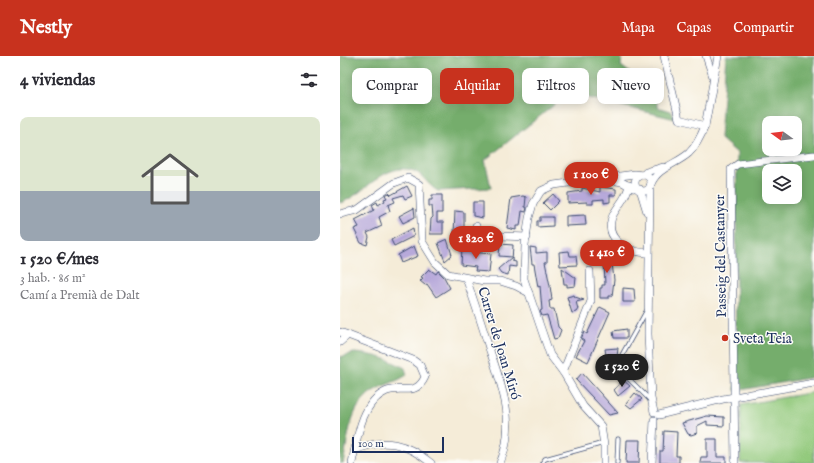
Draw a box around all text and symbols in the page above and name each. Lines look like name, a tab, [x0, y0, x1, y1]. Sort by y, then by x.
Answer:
text: Nestly	[20, 16, 72, 40]
text: Mapa	[622, 19, 655, 37]
text: Capas	[677, 19, 711, 37]
text: Compartir	[733, 19, 794, 37]
chip: Comprar	[352, 68, 432, 104]
chip: Alquilar	[440, 68, 514, 104]
chip: Filtros	[522, 68, 589, 104]
chip: Nuevo	[597, 68, 664, 104]
icon: filters	[298, 69, 320, 91]
text: 4 viviendas	[20, 70, 95, 91]
north arrow	[762, 116, 802, 156]
map controls	[762, 116, 802, 204]
icon: home	[134, 143, 206, 215]
pin: 1 100 €	[554, 162, 628, 196]
button: layers	[762, 164, 802, 204]
text: 1 100 €	[573, 166, 609, 183]
street label: Passeig del Castanyer	[711, 194, 731, 318]
pin: 1 820 €	[439, 226, 513, 260]
text: 1 820 €	[458, 230, 494, 247]
pin: 1 410 €	[570, 240, 644, 274]
text: 1 410 €	[589, 244, 625, 261]
text: 1 520 €/mes	[20, 249, 99, 270]
text: 3 hab. · 86 m²	[20, 270, 86, 287]
street label: Carrer de Joan Miró	[473, 285, 525, 402]
text: Camí a Premià de Dalt	[20, 287, 140, 304]
place label: Sveta Teia	[733, 330, 793, 348]
marker: Sveta Teia	[720, 333, 730, 343]
pin: 1 520 €	[585, 354, 659, 388]
text: 1 520 €	[604, 358, 640, 375]
scale bar	[352, 435, 444, 454]
text: 100 m	[358, 437, 384, 451]

